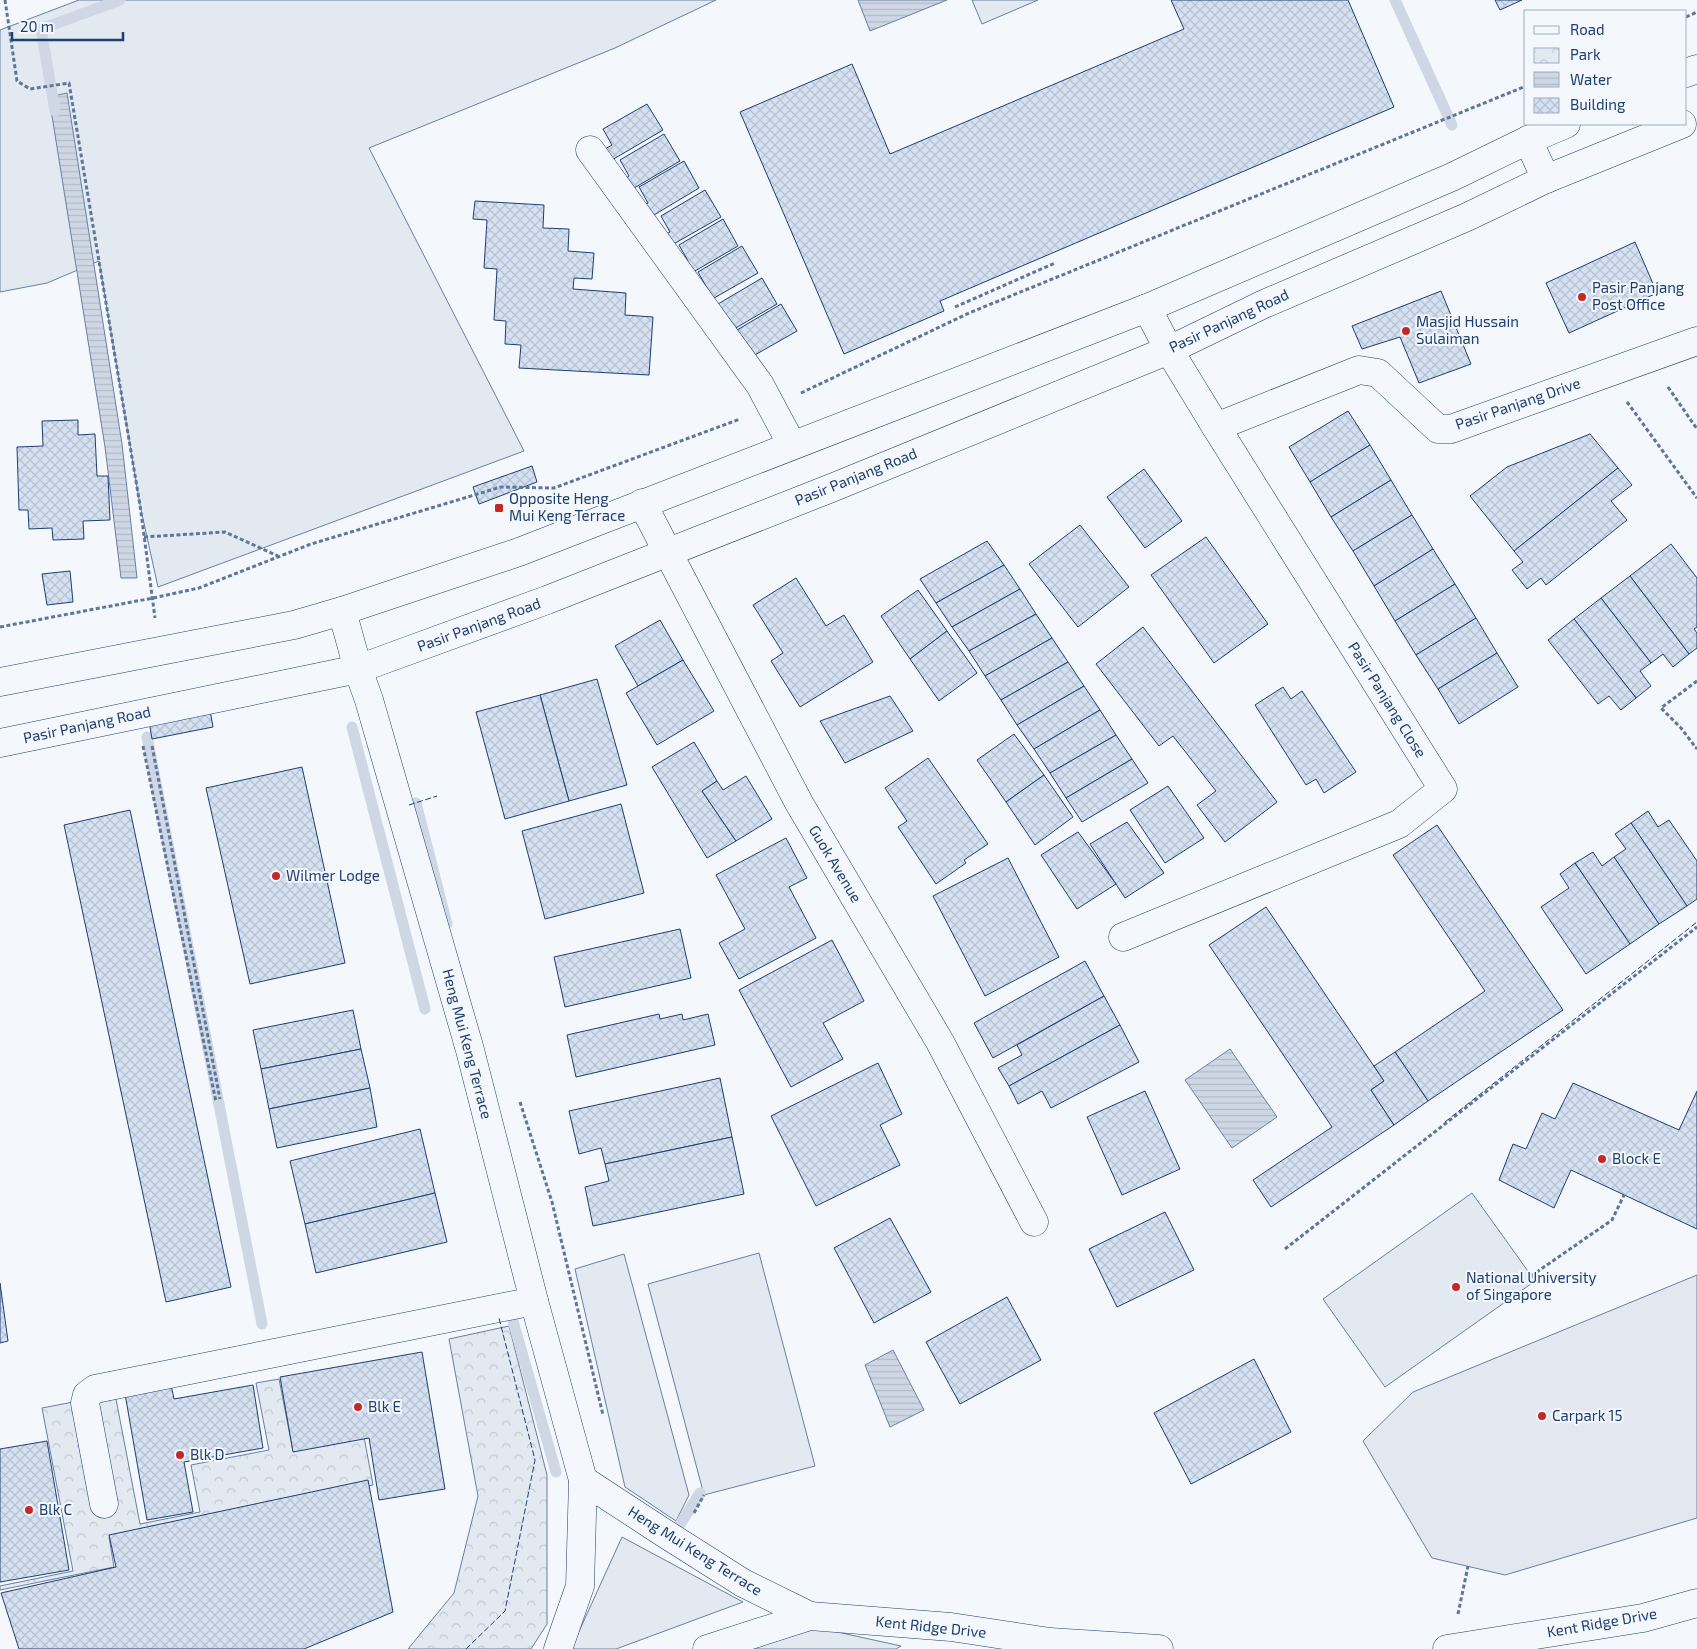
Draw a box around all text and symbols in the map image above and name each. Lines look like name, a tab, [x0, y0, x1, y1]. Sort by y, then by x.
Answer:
scale bar	[12, 10, 124, 42]
legend	[1524, 10, 1687, 125]
text: 20 m	[20, 17, 54, 35]
text: Road	[1570, 20, 1605, 38]
text: Park	[1570, 45, 1601, 63]
text: Water	[1570, 70, 1612, 88]
text: Building	[1570, 95, 1626, 113]
place label: Pasir Panjang Post Office	[1592, 278, 1685, 313]
street label: Pasir Panjang Road	[1166, 284, 1292, 357]
marker: Pasir Panjang Post Office	[1576, 291, 1588, 303]
place label: Masjid Hussain Sulaiman	[1416, 312, 1519, 347]
marker: Masjid Hussain Sulaiman	[1400, 325, 1412, 337]
street label: Pasir Panjang Drive	[1453, 373, 1583, 434]
street label: Pasir Panjang Road	[792, 443, 920, 510]
place label: Opposite Heng Mui Keng Terrace	[509, 489, 625, 524]
marker: Opposite Heng Mui Keng Terrace	[493, 502, 505, 514]
street label: Pasir Panjang Road	[414, 593, 543, 656]
street label: Pasir Panjang Close	[1344, 638, 1431, 761]
street label: Pasir Panjang Road	[21, 702, 153, 747]
street label: Guok Avenue	[806, 821, 866, 906]
place label: Wilmer Lodge	[286, 866, 380, 884]
marker: Wilmer Lodge	[270, 870, 282, 882]
street label: Heng Mui Keng Terrace	[439, 967, 497, 1121]
place label: Block E	[1612, 1149, 1661, 1167]
marker: Block E	[1596, 1153, 1608, 1165]
place label: National University of Singapore	[1466, 1268, 1597, 1303]
marker: National University of Singapore	[1450, 1281, 1462, 1293]
place label: Blk E	[368, 1397, 401, 1415]
marker: Blk E	[352, 1401, 364, 1413]
place label: Carpark 15	[1552, 1406, 1623, 1424]
marker: Carpark 15	[1536, 1410, 1548, 1422]
place label: Blk D	[190, 1445, 225, 1463]
marker: Blk D	[174, 1449, 186, 1461]
place label: Blk C	[39, 1500, 73, 1518]
street label: Heng Mui Keng Terrace	[625, 1502, 766, 1599]
marker: Blk C	[23, 1504, 35, 1516]
street label: Kent Ridge Drive	[1545, 1603, 1658, 1641]
street label: Kent Ridge Drive	[875, 1611, 987, 1641]

